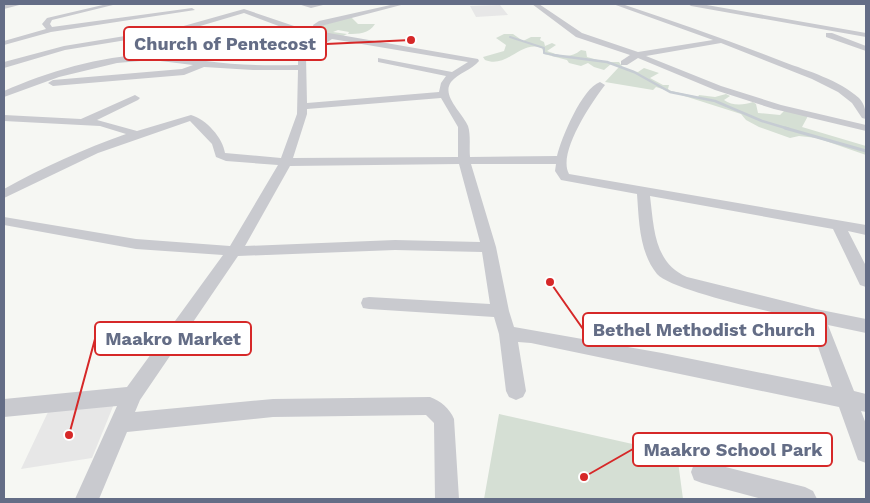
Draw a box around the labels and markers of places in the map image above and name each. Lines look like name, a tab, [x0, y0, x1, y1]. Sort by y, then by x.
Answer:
callout: Church of Pentecost	[124, 27, 326, 60]
callout: Bethel Methodist Church	[583, 313, 826, 346]
callout: Maakro Market	[95, 322, 251, 355]
callout: Maakro School Park	[633, 433, 832, 466]

